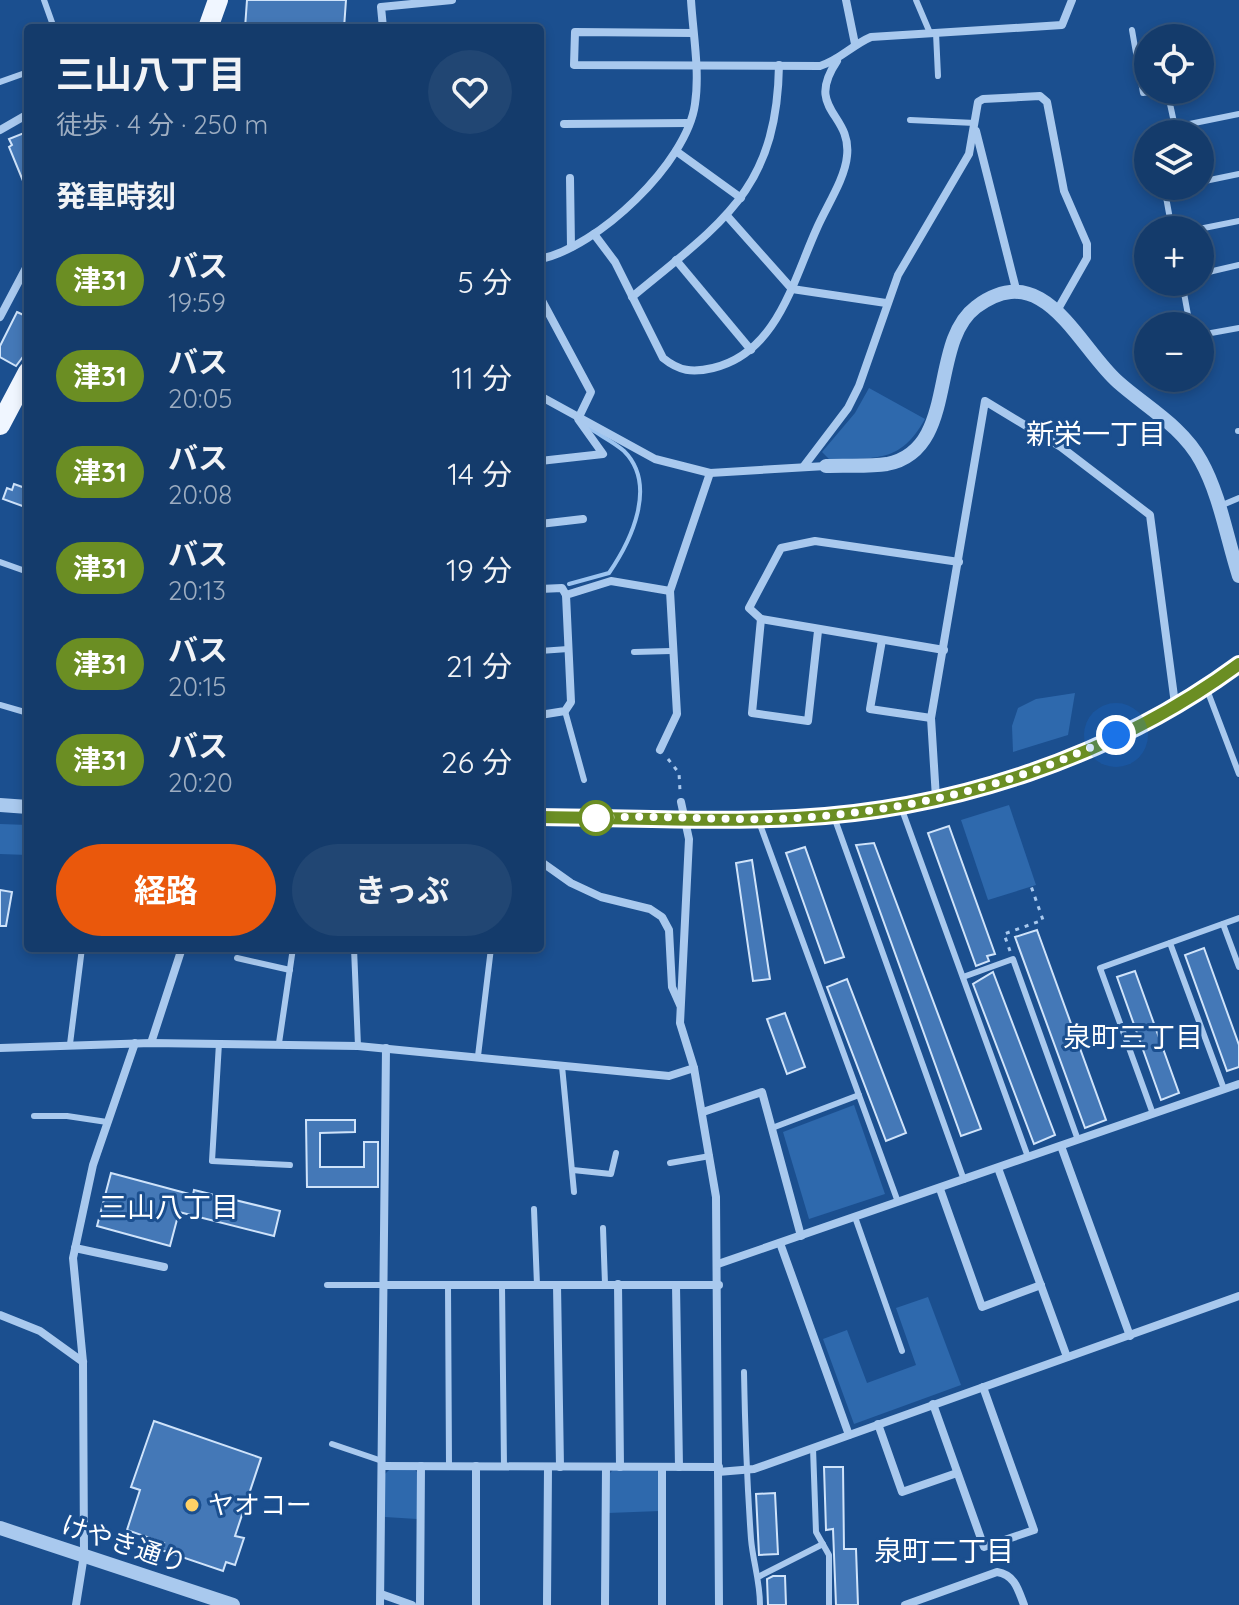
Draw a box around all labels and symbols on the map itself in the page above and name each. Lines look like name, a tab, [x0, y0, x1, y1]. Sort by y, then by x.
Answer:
district label: 新栄一丁目	[1026, 416, 1166, 451]
your location	[1096, 715, 1136, 755]
unlabelled marker	[579, 801, 613, 835]
district label: 泉町三丁目	[1063, 1019, 1203, 1054]
district label: 三山八丁目	[99, 1189, 239, 1224]
place label: ヤオコー	[208, 1488, 312, 1521]
marker: ヤオコー	[183, 1496, 201, 1514]
street label: けやき通り	[57, 1508, 191, 1579]
district label: 泉町二丁目	[874, 1533, 1014, 1568]

